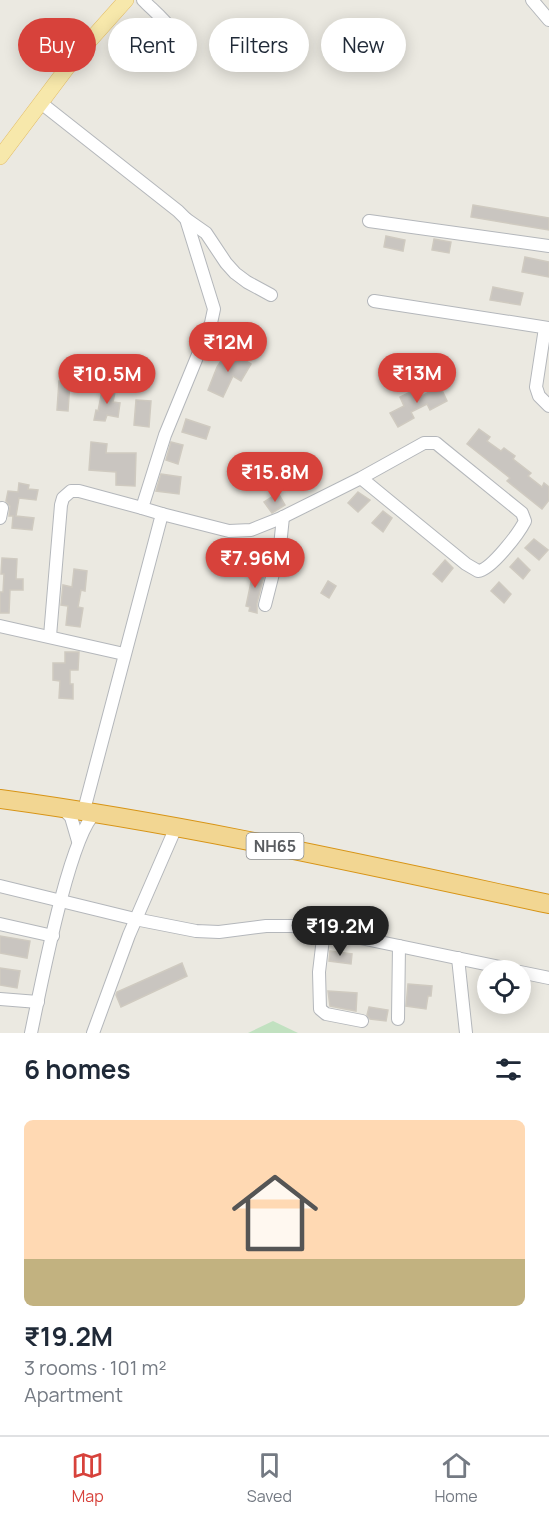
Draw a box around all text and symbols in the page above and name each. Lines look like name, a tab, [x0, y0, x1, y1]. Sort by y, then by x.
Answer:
chip: Buy	[18, 18, 96, 72]
chip: Rent	[108, 18, 197, 72]
chip: Filters	[209, 18, 309, 72]
chip: New	[321, 18, 406, 72]
pin: ₹12M	[192, 322, 264, 373]
text: ₹12M	[203, 328, 253, 355]
pin: ₹13M	[381, 353, 453, 404]
pin: ₹10.5M	[58, 354, 156, 405]
text: ₹13M	[392, 359, 442, 386]
text: ₹10.5M	[72, 360, 142, 387]
pin: ₹15.8M	[226, 452, 324, 503]
text: ₹15.8M	[241, 458, 309, 485]
pin: ₹7.96M	[206, 538, 304, 589]
text: ₹7.96M	[220, 544, 290, 571]
road number: NH65	[246, 833, 304, 859]
pin: ₹19.2M	[291, 906, 389, 957]
text: ₹19.2M	[306, 912, 374, 939]
map controls	[477, 960, 531, 1014]
button: locate	[477, 960, 531, 1014]
text: 6 homes	[24, 1051, 131, 1087]
icon: filters	[492, 1053, 525, 1086]
icon: home	[221, 1159, 329, 1267]
text: ₹19.2M	[24, 1318, 113, 1354]
text: 3 rooms · 101 m²	[24, 1354, 166, 1381]
text: Apartment	[24, 1381, 123, 1408]
tab: Map	[71, 1449, 104, 1507]
tab: Saved	[247, 1449, 292, 1507]
tab: Home	[434, 1449, 478, 1507]

